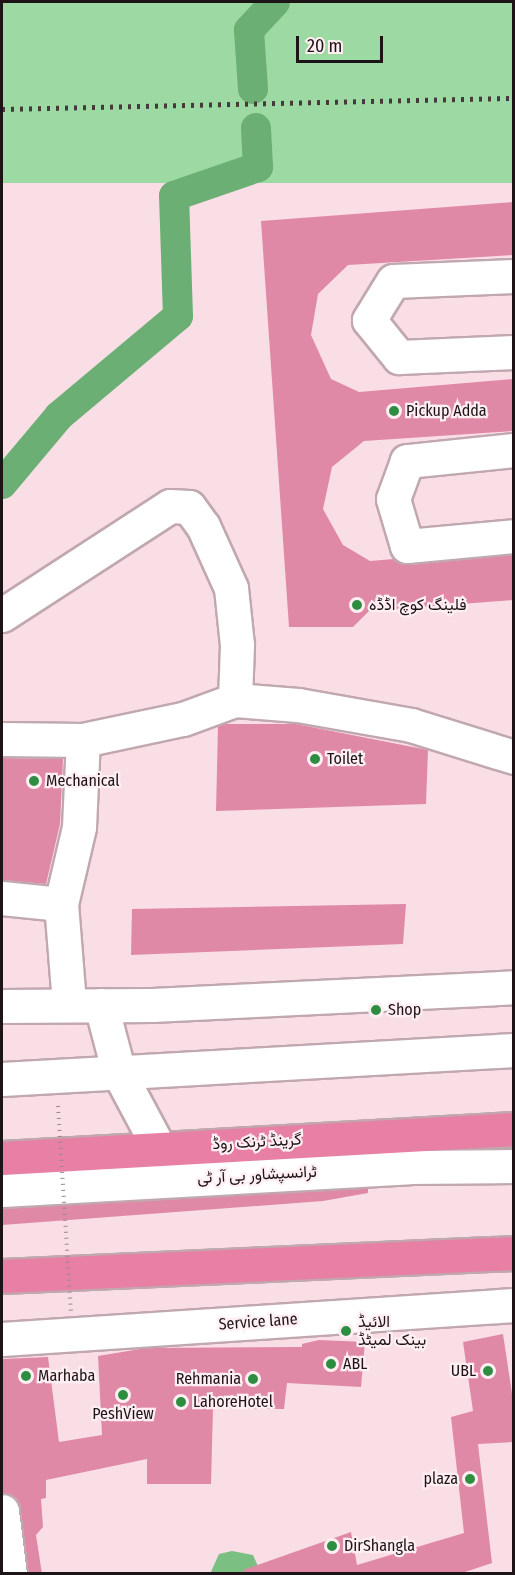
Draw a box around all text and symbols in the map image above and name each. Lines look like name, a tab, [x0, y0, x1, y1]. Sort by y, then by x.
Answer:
scale bar	[299, 24, 386, 62]
text: 20 m	[307, 35, 342, 57]
place label: Pickup Adda	[406, 401, 487, 421]
marker: Pickup Adda	[387, 404, 401, 418]
place label: فلینگ کوچ اڈڈہ	[369, 595, 467, 615]
marker: فلینگ کوچ اڈڈہ	[350, 598, 364, 612]
place label: Toilet	[327, 749, 363, 769]
marker: Toilet	[308, 752, 322, 766]
place label: Mechanical	[46, 771, 119, 791]
marker: Mechanical	[27, 774, 41, 788]
place label: Shop	[388, 1000, 421, 1020]
marker: Shop	[369, 1003, 383, 1017]
street label: گرینڈ ٹرنک روڈ	[212, 1130, 302, 1154]
street label: ٹرانسپشاور بی آر ٹی	[197, 1162, 317, 1188]
street label: Service lane	[218, 1310, 298, 1334]
place label: الائیڈ بینک لمیٹڈ	[358, 1312, 426, 1350]
marker: الائیڈ بینک لمیٹڈ	[339, 1324, 353, 1338]
place label: ABL	[343, 1354, 367, 1374]
marker: ABL	[324, 1357, 338, 1371]
place label: UBL	[451, 1361, 476, 1381]
marker: UBL	[481, 1364, 495, 1378]
place label: Marhaba	[38, 1366, 95, 1386]
marker: Marhaba	[19, 1369, 33, 1383]
place label: Rehmania	[176, 1369, 241, 1389]
marker: Rehmania	[246, 1372, 260, 1386]
marker: PeshView	[116, 1388, 130, 1402]
place label: LahoreHotel	[193, 1392, 273, 1412]
marker: LahoreHotel	[174, 1395, 188, 1409]
place label: PeshView	[92, 1404, 154, 1424]
place label: plaza	[424, 1469, 458, 1489]
marker: plaza	[463, 1472, 477, 1486]
place label: DirShangla	[344, 1536, 415, 1556]
marker: DirShangla	[325, 1539, 339, 1553]

